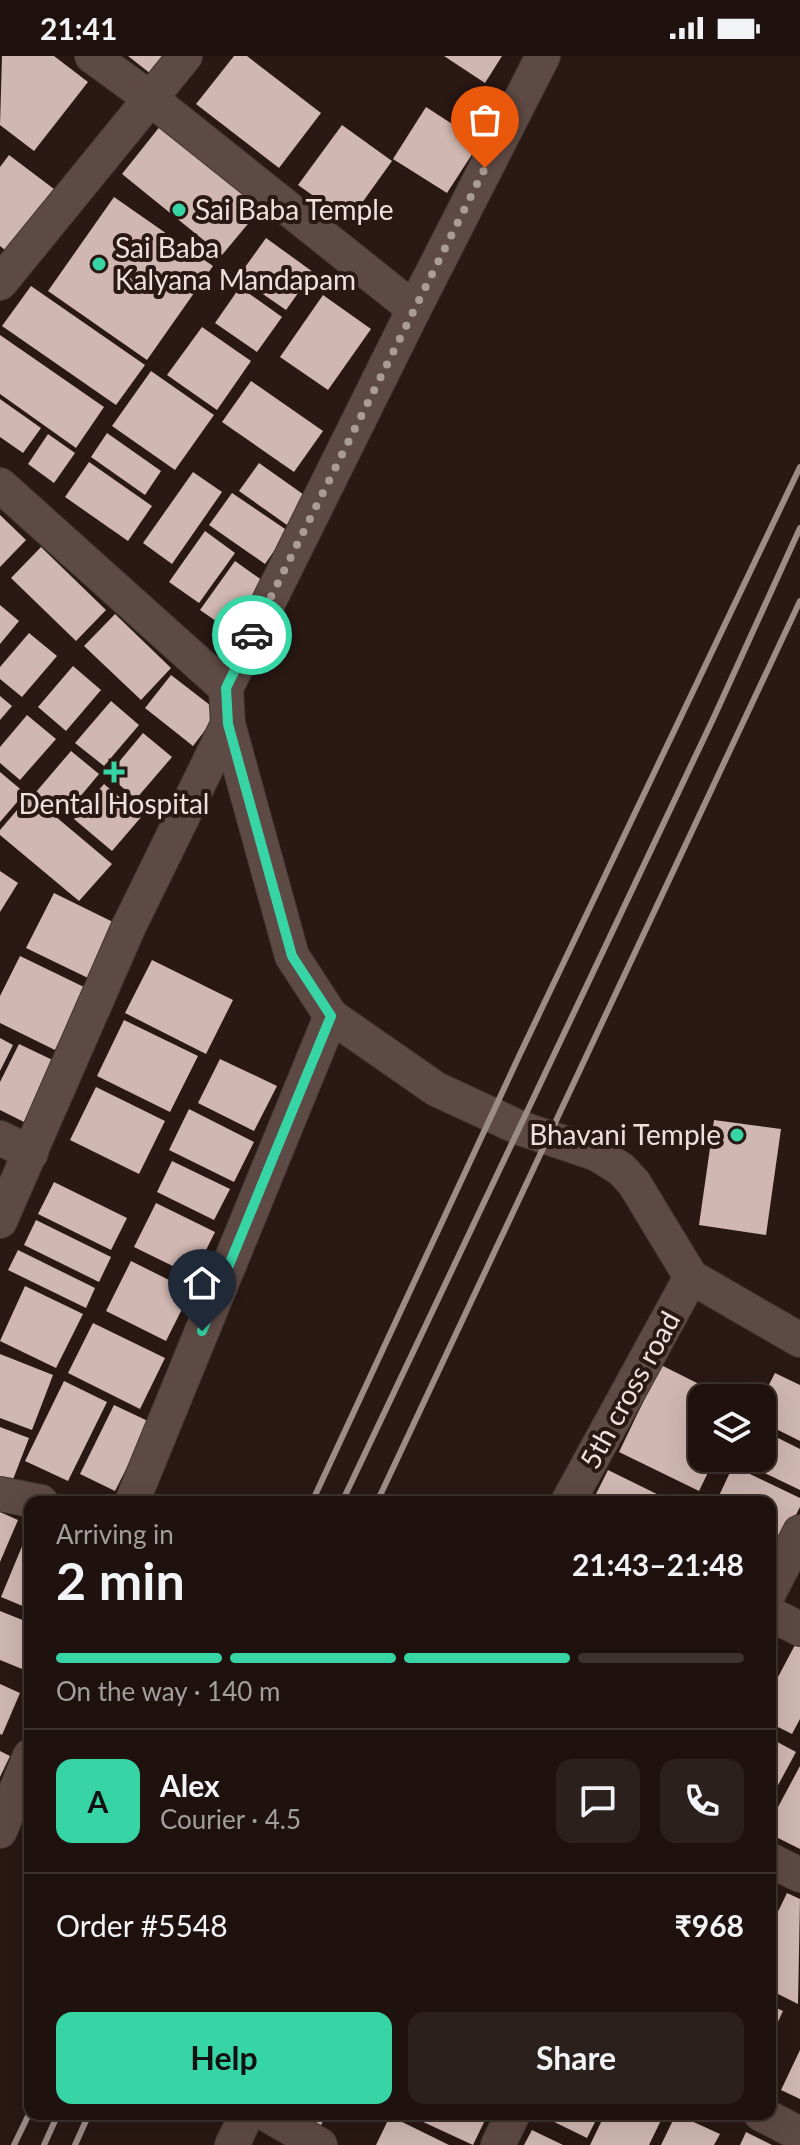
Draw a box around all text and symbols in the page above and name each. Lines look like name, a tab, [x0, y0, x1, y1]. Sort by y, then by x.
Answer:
text: 21:41	[40, 10, 117, 46]
pin	[451, 86, 519, 168]
icon: bag	[463, 98, 507, 142]
place label: Sai Baba Temple	[195, 192, 394, 226]
marker: Sai Baba Temple	[170, 201, 188, 219]
place label: Sai Baba Kalyana Mandapam	[115, 230, 356, 296]
marker: Sai Baba Kalyana Mandapam	[90, 255, 108, 273]
courier	[212, 595, 292, 675]
icon: car	[230, 613, 274, 657]
marker: Dental Hospital	[103, 761, 125, 783]
place label: Dental Hospital	[19, 786, 209, 820]
place label: Bhavani Temple	[529, 1117, 721, 1151]
marker: Bhavani Temple	[728, 1126, 746, 1144]
pin	[168, 1249, 236, 1331]
icon: home	[180, 1261, 224, 1305]
street label: 5th cross road	[572, 1305, 686, 1474]
map controls	[688, 1384, 776, 1472]
button: layers	[688, 1384, 776, 1472]
text: Arriving in	[56, 1518, 174, 1550]
text: 21:43–21:48	[572, 1546, 744, 1582]
text: 2 min	[56, 1549, 185, 1611]
text: On the way · 140 m	[56, 1675, 280, 1707]
button: chat	[556, 1759, 640, 1843]
button: phone	[660, 1759, 744, 1843]
text: Alex	[160, 1767, 220, 1803]
text: A	[88, 1783, 108, 1819]
text: Courier · 4.5	[160, 1803, 301, 1835]
text: Order #5548	[56, 1907, 228, 1943]
text: ₹968	[674, 1907, 744, 1943]
button: Help	[56, 2012, 392, 2104]
button: Share	[408, 2012, 744, 2104]

